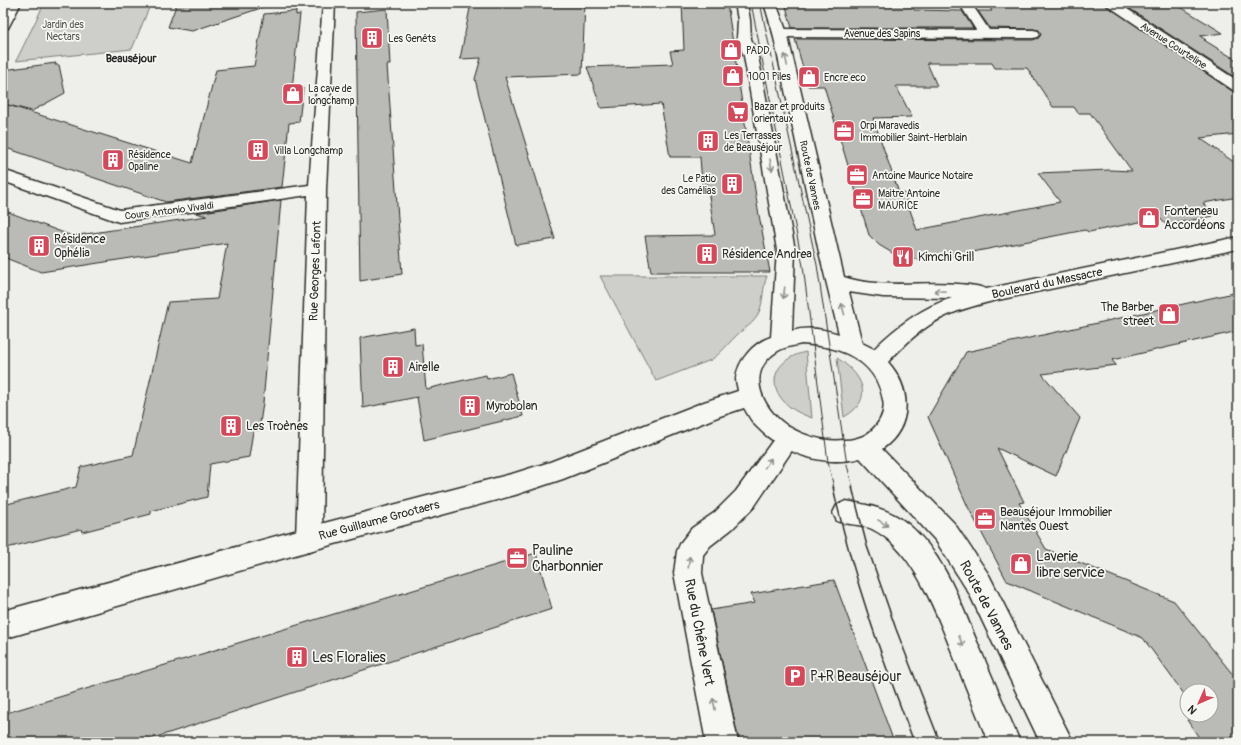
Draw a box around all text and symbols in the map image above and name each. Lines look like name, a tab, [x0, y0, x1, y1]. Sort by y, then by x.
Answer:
park label: Jardin des Nectars	[42, 19, 84, 43]
street label: Avenue Courteline	[1138, 20, 1209, 72]
building icon: Les Genêts	[359, 25, 385, 51]
street label: Avenue des Sapins	[844, 28, 921, 40]
place label: Les Genêts	[388, 33, 437, 45]
shop icon: PADD	[718, 37, 744, 63]
place label: PADD	[746, 45, 769, 57]
district label: Beauséjour	[106, 52, 157, 65]
one-way arrow	[781, 54, 789, 67]
shop icon: 1001 Piles	[720, 63, 746, 89]
shop icon: Encre eco	[796, 64, 822, 90]
place label: 1001 Piles	[748, 71, 791, 83]
place label: Encre eco	[824, 72, 866, 84]
shop icon: La cave de longchamp	[280, 81, 306, 107]
place label: La cave de longchamp	[308, 83, 355, 107]
supermarket icon: Bazar et produits orientaux	[725, 99, 751, 125]
place label: Bazar et produits orientaux	[754, 101, 825, 125]
office icon: Orpi Maravedis Immobilier Saint-Herblain	[831, 118, 857, 144]
place label: Orpi Maravedis Immobilier Saint-Herblain	[860, 120, 968, 144]
building icon: Les Terrasses de Beauséjour	[695, 128, 721, 154]
place label: Les Terrasses de Beauséjour	[724, 130, 783, 154]
building icon: Villa Longchamp	[245, 137, 271, 163]
street label: Route de Vannes	[797, 139, 823, 211]
place label: Villa Longchamp	[274, 145, 343, 157]
building icon: Résidence Opaline	[100, 147, 126, 173]
place label: Résidence Opaline	[128, 149, 171, 173]
one-way arrow	[767, 158, 775, 171]
office icon: Antoine Maurice Notaire	[844, 162, 870, 188]
place label: Antoine Maurice Notaire	[872, 170, 973, 182]
building icon: Le Patio des Camélias	[719, 171, 745, 197]
place label: Le Patio des Camélias	[661, 173, 717, 197]
office icon: Maitre Antoine MAURICE	[850, 186, 876, 212]
place label: Maitre Antoine MAURICE	[878, 188, 940, 212]
street label: Cours Antonio Vivaldi	[124, 200, 214, 222]
place label: Fonteneau Accordéons	[1164, 204, 1226, 233]
shop icon: Fonteneau Accordéons	[1136, 205, 1162, 231]
street label: Rue Georges Lafont	[306, 220, 325, 321]
place label: Résidence Ophélia	[54, 232, 105, 261]
building icon: Résidence Ophélia	[26, 233, 52, 259]
building icon: Résidence Andrea	[694, 241, 720, 267]
restaurant icon: Kimchi Grill	[890, 244, 916, 270]
place label: Résidence Andrea	[722, 247, 812, 262]
place label: Kimchi Grill	[918, 250, 975, 265]
street label: Boulevard du Massacre	[990, 264, 1104, 303]
one-way arrow	[780, 286, 787, 299]
one-way arrow	[934, 287, 947, 294]
place label: The Barber street	[1100, 300, 1155, 329]
shop icon: The Barber street	[1156, 301, 1182, 327]
one-way arrow	[839, 303, 847, 316]
building icon: Airelle	[380, 354, 406, 380]
place label: Airelle	[408, 360, 440, 375]
building icon: Myrobolan	[457, 393, 483, 419]
place label: Myrobolan	[486, 399, 538, 414]
building icon: Les Troènes	[218, 413, 244, 439]
place label: Les Troènes	[246, 419, 309, 434]
one-way arrow	[764, 458, 772, 469]
street label: Rue Guillaume Grootaers	[317, 497, 442, 544]
place label: Beauséjour Immobilier Nantes Ouest	[1000, 505, 1113, 534]
office icon: Beauséjour Immobilier Nantes Ouest	[972, 506, 998, 532]
one-way arrow	[877, 519, 889, 527]
place label: Pauline Charbonnier	[532, 542, 603, 575]
office icon: Pauline Charbonnier	[504, 545, 530, 571]
place label: Laverie libre service	[1036, 548, 1104, 581]
shop icon: Laverie libre service	[1008, 551, 1034, 577]
one-way arrow	[685, 556, 693, 569]
street label: Route de Vannes	[956, 558, 1018, 653]
street label: Rue du Chêne Vert	[681, 577, 718, 687]
one-way arrow	[958, 634, 966, 646]
building icon: Les Floralies	[284, 644, 310, 670]
place label: Les Floralies	[312, 649, 387, 666]
parking icon: P+R Beauséjour	[782, 663, 808, 689]
place label: P+R Beauséjour	[810, 668, 901, 685]
north arrow	[1179, 683, 1219, 723]
one-way arrow	[710, 698, 718, 711]
text: N	[1185, 702, 1200, 717]

